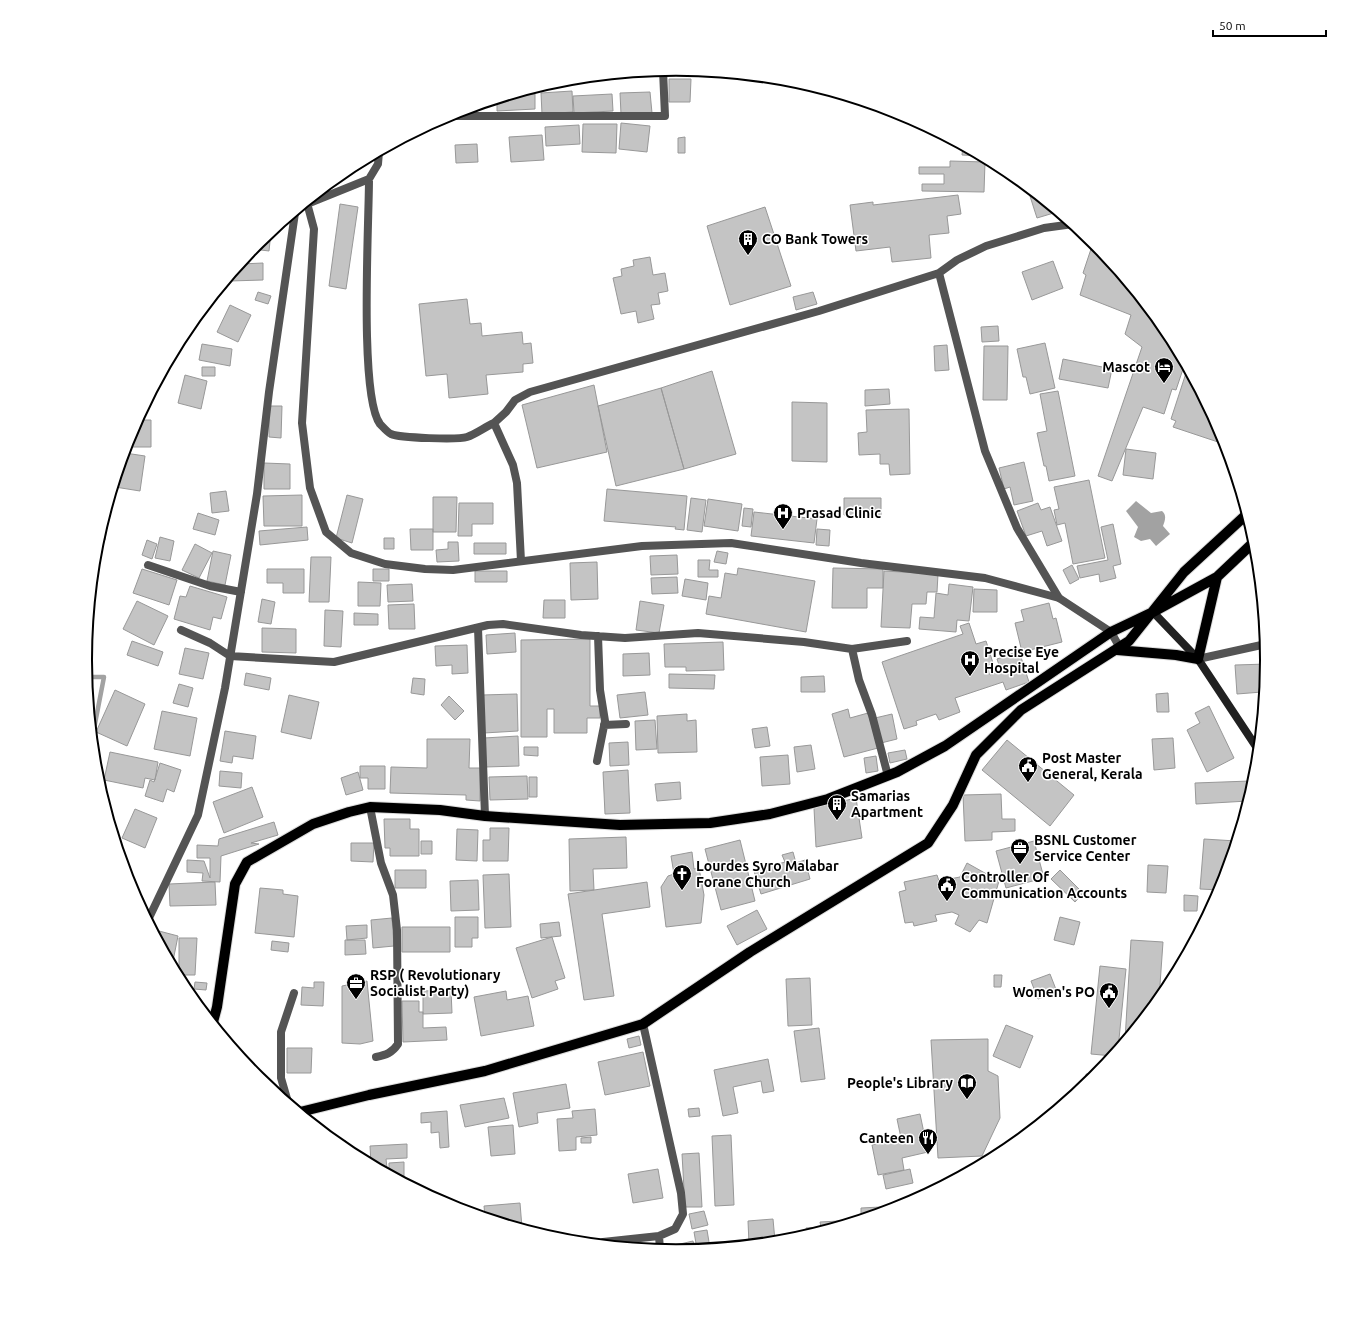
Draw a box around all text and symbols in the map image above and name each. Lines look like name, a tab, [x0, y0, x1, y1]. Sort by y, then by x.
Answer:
scale bar	[1213, 12, 1326, 38]
text: 50 m	[1219, 19, 1246, 32]
building icon: CO Bank Towers	[737, 228, 759, 256]
place label: CO Bank Towers	[762, 231, 869, 247]
hotel icon: Mascot	[1153, 356, 1175, 384]
place label: Mascot	[1102, 359, 1150, 375]
hospital icon: Prasad Clinic	[772, 502, 794, 530]
place label: Prasad Clinic	[797, 505, 881, 521]
place label: Precise Eye Hospital	[984, 644, 1059, 676]
hospital icon: Precise Eye Hospital	[959, 649, 981, 677]
place label: Post Master General, Kerala	[1042, 750, 1143, 782]
public building icon: Post Master General, Kerala	[1017, 755, 1039, 783]
place label: Samarias Apartment	[851, 788, 923, 820]
building icon: Samarias Apartment	[826, 793, 848, 821]
place label: BSNL Customer Service Center	[1034, 832, 1137, 864]
office icon: BSNL Customer Service Center	[1009, 837, 1031, 865]
place label: Lourdes Syro Malabar Forane Church	[696, 858, 839, 890]
church icon: Lourdes Syro Malabar Forane Church	[671, 863, 693, 891]
place label: Controller Of Communication Accounts	[961, 869, 1127, 901]
public building icon: Controller Of Communication Accounts	[936, 874, 958, 902]
place label: RSP ( Revolutionary Socialist Party)	[370, 967, 501, 999]
office icon: RSP ( Revolutionary Socialist Party)	[345, 972, 367, 1000]
public building icon: Women's PO	[1098, 981, 1120, 1009]
place label: Women's PO	[1012, 984, 1095, 1000]
library icon: People's Library	[956, 1072, 978, 1100]
place label: People's Library	[847, 1075, 954, 1091]
restaurant icon: Canteen	[917, 1127, 939, 1155]
place label: Canteen	[859, 1130, 914, 1146]

